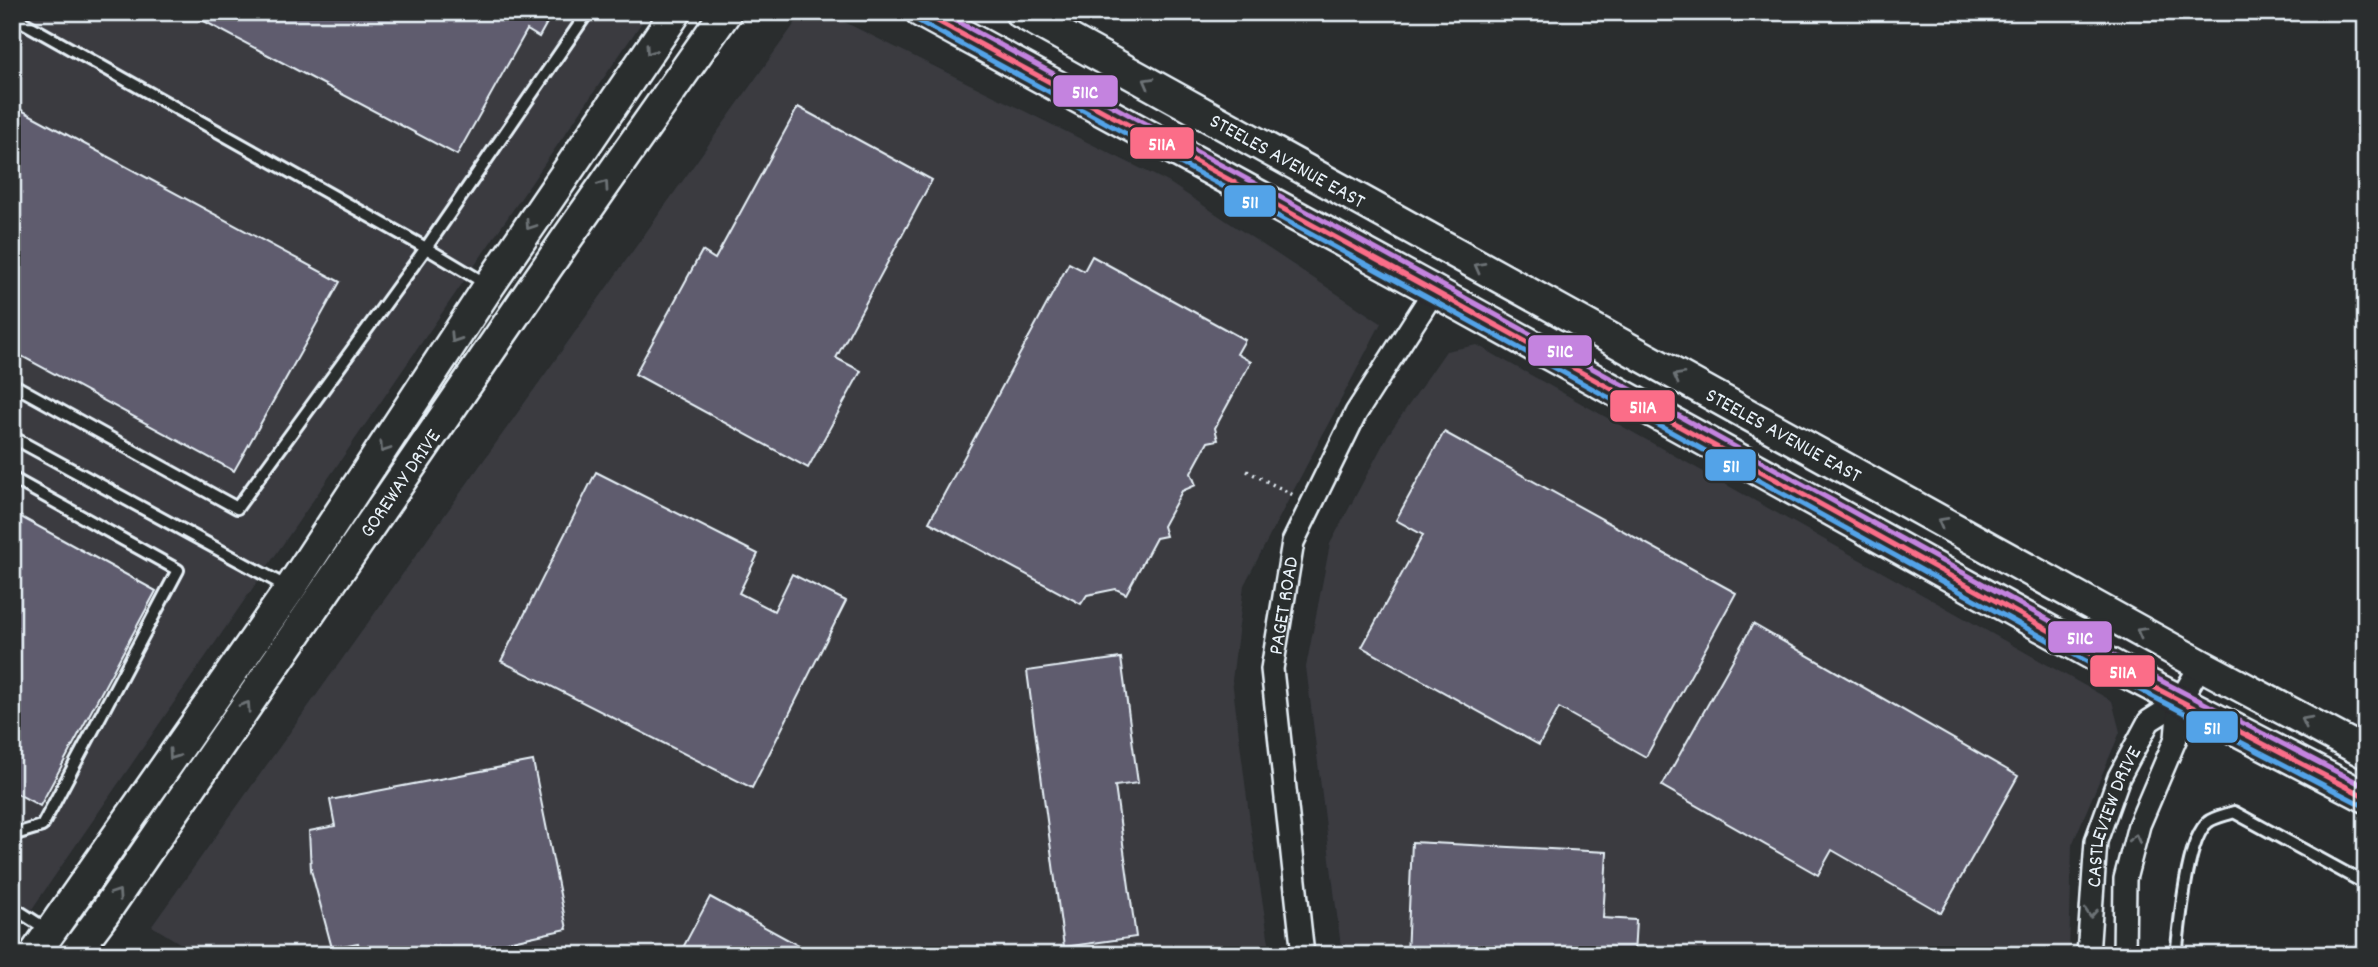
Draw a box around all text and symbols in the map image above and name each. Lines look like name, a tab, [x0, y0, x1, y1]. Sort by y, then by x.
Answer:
one-way arrow	[646, 42, 658, 55]
line badge: 511C	[1052, 74, 1119, 108]
one-way arrow	[1142, 77, 1155, 90]
text: 511C	[1072, 81, 1099, 108]
street label: STEELES AVENUE EAST	[1203, 108, 1370, 218]
line badge: 511A	[1129, 126, 1195, 160]
text: 511A	[1148, 133, 1176, 160]
one-way arrow	[596, 180, 608, 193]
line badge: 511	[1223, 184, 1277, 218]
text: 511	[1241, 191, 1259, 218]
one-way arrow	[526, 217, 539, 230]
one-way arrow	[1474, 262, 1486, 275]
one-way arrow	[450, 331, 463, 344]
line badge: 511C	[1527, 334, 1593, 367]
text: 511C	[1547, 340, 1574, 367]
one-way arrow	[1673, 372, 1685, 385]
street label: STEELES AVENUE EAST	[1699, 382, 1866, 492]
line badge: 511A	[1609, 389, 1676, 423]
text: 511A	[1629, 396, 1657, 423]
street label: GOREWAY DRIVE	[354, 424, 450, 545]
one-way arrow	[379, 440, 392, 453]
line badge: 511	[1704, 448, 1757, 482]
text: 511	[1722, 455, 1740, 482]
one-way arrow	[1937, 517, 1949, 530]
street label: PAGET ROAD	[1263, 555, 1308, 657]
line badge: 511C	[2047, 620, 2113, 654]
text: 511C	[2067, 627, 2094, 654]
one-way arrow	[2136, 627, 2148, 640]
line badge: 511A	[2089, 654, 2156, 688]
text: 511A	[2109, 661, 2137, 688]
one-way arrow	[238, 701, 250, 714]
line badge: 511	[2185, 710, 2239, 744]
one-way arrow	[2300, 716, 2313, 729]
text: 511	[2203, 717, 2221, 744]
street label: CASTLEVIEW DRIVE	[2081, 741, 2151, 888]
one-way arrow	[169, 747, 181, 760]
one-way arrow	[2127, 833, 2141, 845]
one-way arrow	[109, 889, 122, 902]
one-way arrow	[2084, 908, 2099, 919]

